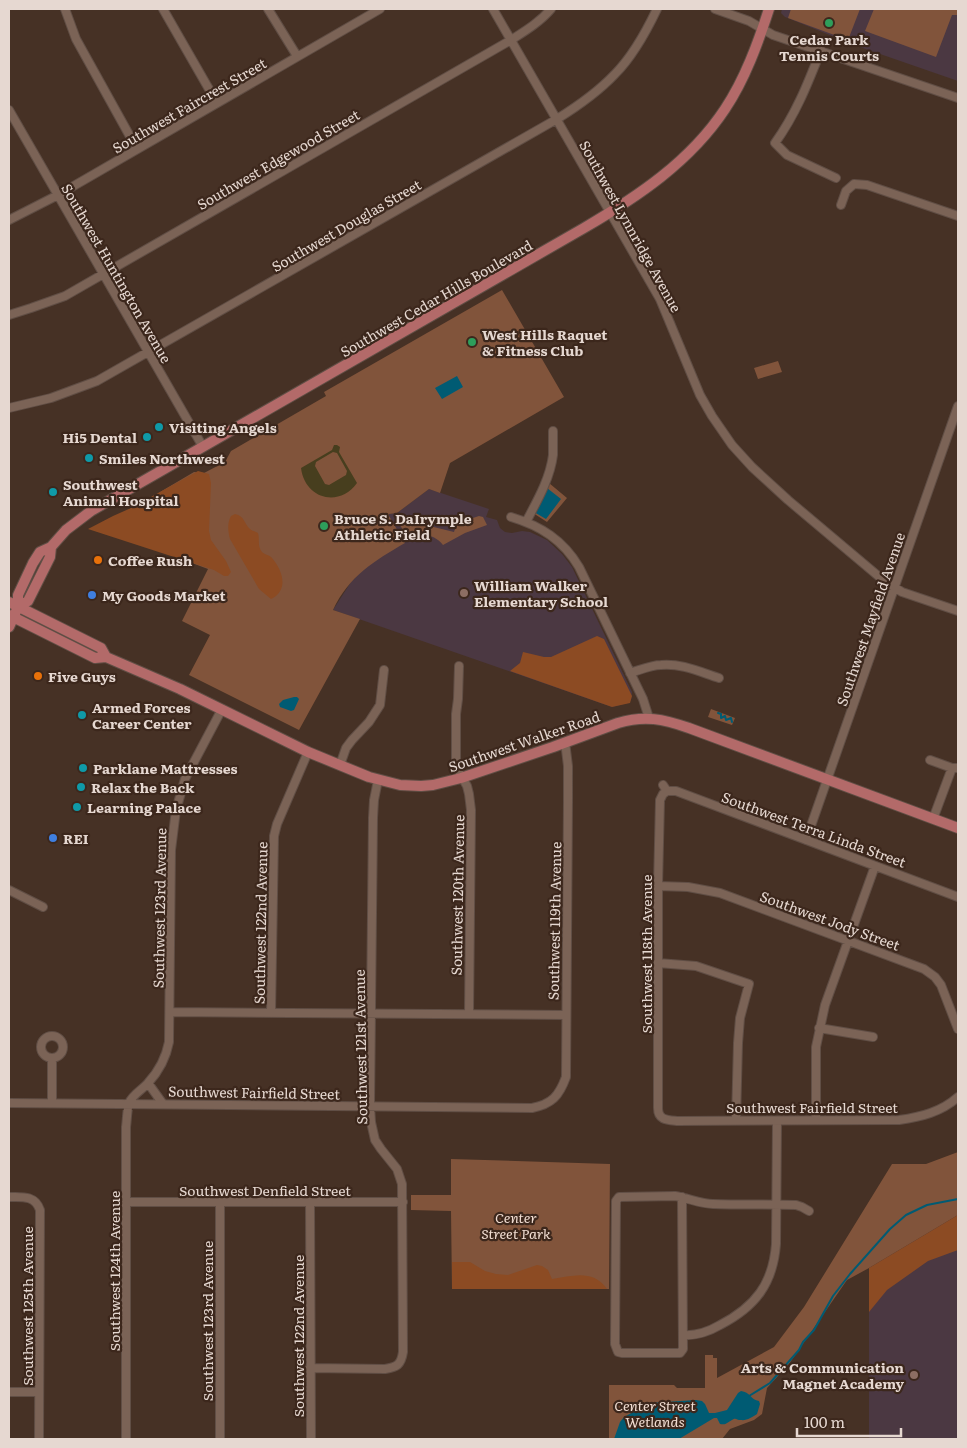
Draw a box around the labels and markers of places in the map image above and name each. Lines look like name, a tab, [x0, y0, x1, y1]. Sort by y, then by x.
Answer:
marker: Cedar Park Tennis Courts	[823, 17, 835, 29]
place label: Cedar Park Tennis Courts	[779, 29, 879, 65]
place label: West Hills Raquet & Fitness Club	[482, 324, 608, 360]
marker: West Hills Raquet & Fitness Club	[466, 336, 478, 348]
place label: Visiting Angels	[169, 417, 277, 437]
marker: Visiting Angels	[153, 421, 165, 433]
place label: Hi5 Dental	[62, 427, 137, 447]
marker: Hi5 Dental	[141, 431, 153, 443]
place label: Smiles Northwest	[99, 448, 226, 468]
marker: Smiles Northwest	[83, 452, 95, 464]
place label: Southwest Animal Hospital	[63, 474, 179, 510]
marker: Southwest Animal Hospital	[47, 486, 59, 498]
place label: Bruce S. DaIrymple Athletic Field	[334, 508, 472, 544]
marker: Bruce S. DaIrymple Athletic Field	[318, 520, 330, 532]
place label: Coffee Rush	[108, 550, 193, 570]
marker: Coffee Rush	[92, 554, 104, 566]
place label: William Walker Elementary School	[474, 575, 608, 611]
place label: My Goods Market	[102, 585, 227, 605]
marker: William Walker Elementary School	[458, 587, 470, 599]
marker: My Goods Market	[86, 589, 98, 601]
place label: Five Guys	[48, 666, 116, 686]
marker: Five Guys	[32, 670, 44, 682]
place label: Armed Forces Career Center	[92, 697, 192, 733]
marker: Armed Forces Career Center	[76, 709, 88, 721]
place label: Parklane Mattresses	[93, 758, 238, 778]
marker: Parklane Mattresses	[77, 762, 89, 774]
place label: Relax the Back	[91, 777, 195, 797]
marker: Relax the Back	[75, 781, 87, 793]
place label: Learning Palace	[87, 797, 201, 817]
marker: Learning Palace	[71, 801, 83, 813]
place label: REI	[63, 828, 89, 848]
marker: REI	[47, 832, 59, 844]
place label: Arts & Communication Magnet Academy	[741, 1357, 904, 1393]
marker: Arts & Communication Magnet Academy	[908, 1369, 920, 1381]

